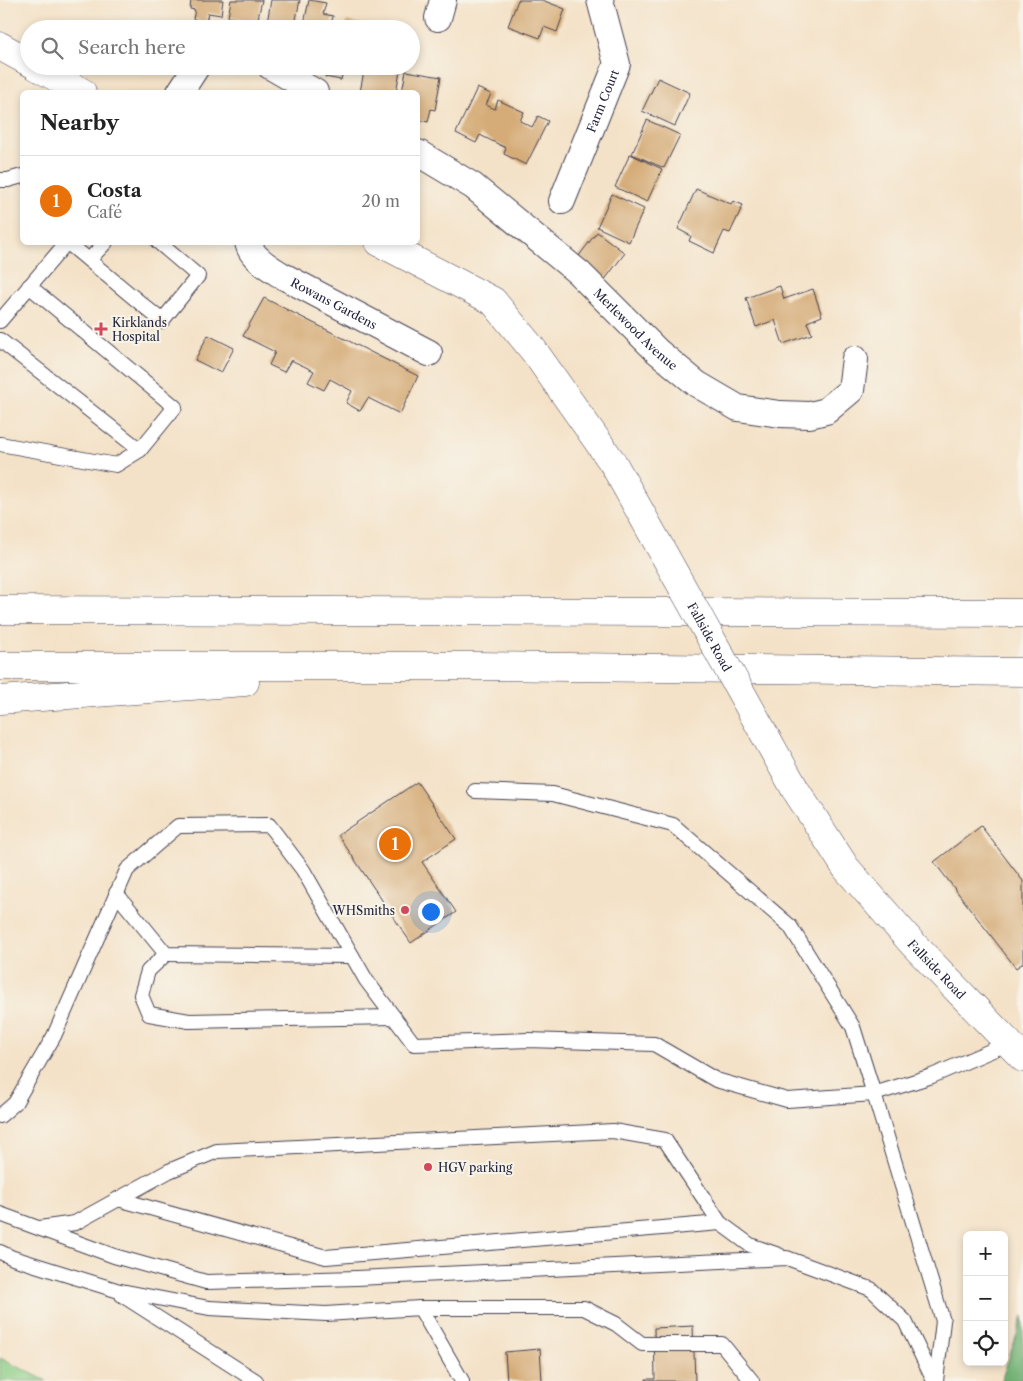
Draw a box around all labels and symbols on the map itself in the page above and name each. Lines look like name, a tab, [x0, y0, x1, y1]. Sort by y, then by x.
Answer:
street label: Farm Court	[583, 66, 622, 134]
street label: Rowans Gardens	[288, 274, 380, 332]
street label: Merlewood Avenue	[591, 285, 681, 373]
place label: Kirklands Hospital	[112, 315, 167, 344]
marker: Kirklands Hospital	[94, 322, 108, 336]
street label: Fallside Road	[685, 600, 736, 675]
pin: 1	[379, 825, 411, 863]
your location	[418, 899, 444, 925]
place label: WHSmiths	[332, 903, 395, 918]
marker: WHSmiths	[399, 904, 411, 916]
street label: Fallside Road	[905, 936, 970, 1002]
place label: HGV parking	[438, 1160, 513, 1175]
marker: HGV parking	[422, 1161, 434, 1173]

